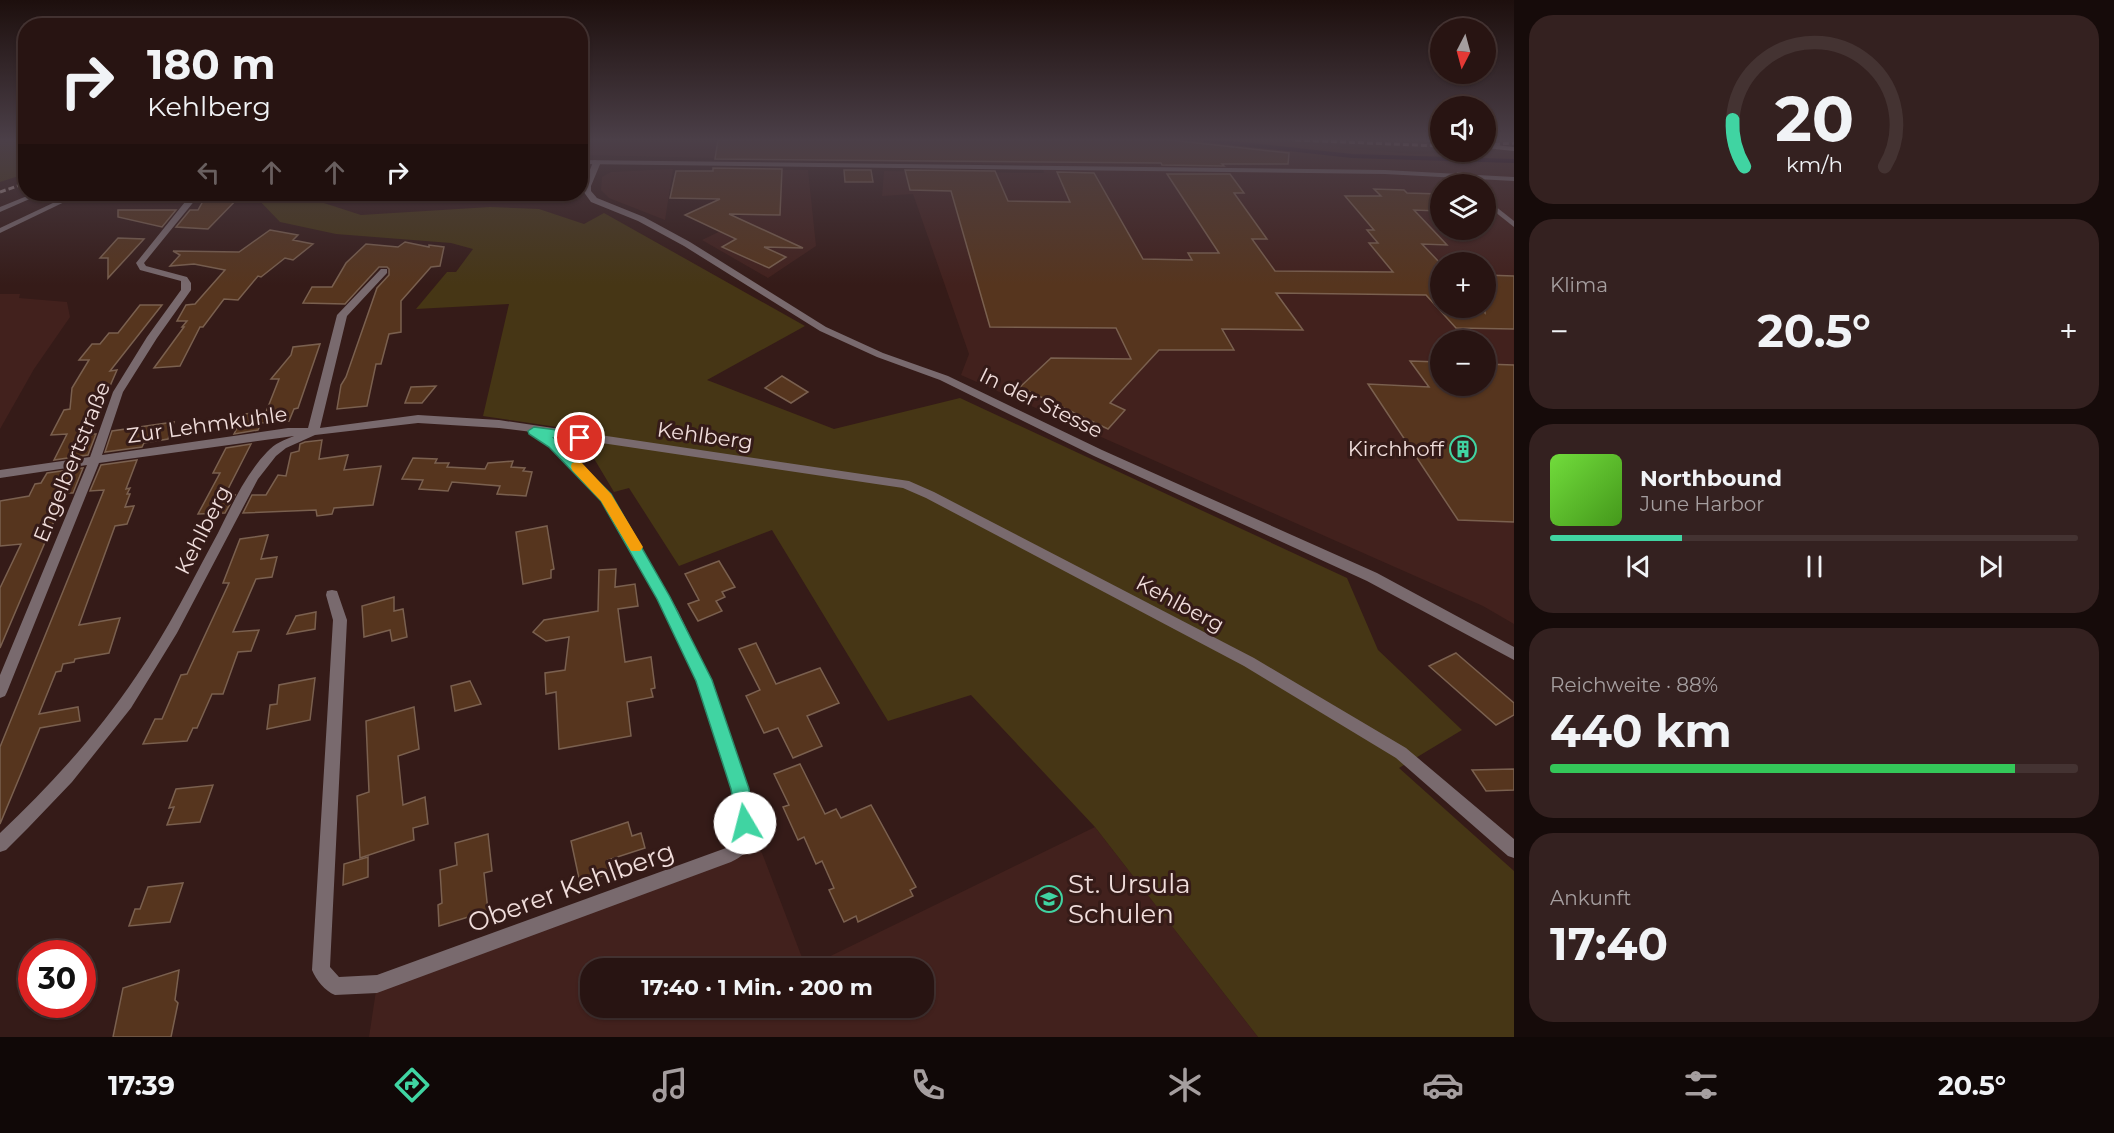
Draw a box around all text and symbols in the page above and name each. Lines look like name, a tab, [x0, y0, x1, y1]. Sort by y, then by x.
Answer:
north arrow	[1430, 18, 1496, 84]
map controls	[1430, 18, 1496, 396]
text: 180 m	[147, 38, 276, 90]
icon: right	[48, 42, 126, 120]
text: 20	[1774, 81, 1854, 157]
text: Kehlberg	[147, 90, 271, 123]
button: sound	[1430, 96, 1496, 162]
text: km/h	[1785, 151, 1843, 177]
icon: left	[192, 156, 225, 189]
icon: ahead	[255, 156, 288, 189]
icon: ahead	[318, 156, 351, 189]
icon: right	[381, 156, 414, 189]
button: layers	[1430, 174, 1496, 240]
button: +	[1430, 252, 1496, 318]
text: Klima	[1550, 273, 1608, 297]
text: 20.5°	[1757, 303, 1871, 358]
text: −	[1550, 311, 1569, 351]
text: +	[2059, 311, 2078, 351]
button: −	[1430, 330, 1496, 396]
street label: In der Stesse	[976, 362, 1107, 443]
street label: Engelbertstraße	[28, 378, 115, 546]
street label: Zur Lehmkuhle	[125, 401, 289, 448]
pin	[554, 412, 605, 463]
street label: Kehlberg	[656, 416, 755, 455]
icon: arrive	[563, 421, 596, 454]
building icon: Kirchhoff	[1448, 434, 1478, 464]
place label: Kirchhoff	[1348, 436, 1445, 461]
text: Northbound	[1640, 465, 1782, 492]
street label: Kehlberg	[170, 481, 236, 578]
text: June Harbor	[1640, 492, 1764, 516]
icon: previous	[1622, 550, 1655, 583]
icon: pause	[1798, 550, 1831, 583]
icon: next	[1974, 550, 2007, 583]
street label: Kehlberg	[1132, 570, 1229, 637]
text: Reichweite · 88%	[1550, 673, 1718, 697]
text: 440 km	[1550, 703, 1732, 758]
position arrow	[713, 791, 777, 855]
street label: Oberer Kehlberg	[463, 835, 679, 939]
place label: St. Ursula Schulen	[1068, 868, 1191, 930]
school or university icon: St. Ursula Schulen	[1034, 884, 1064, 914]
text: Ankunft	[1550, 886, 1631, 910]
text: 17:40	[1550, 916, 1668, 971]
speed limit sign: 30	[18, 940, 96, 1018]
text: 17:40 · 1 Min. · 200 m	[641, 974, 873, 1001]
icon: directions	[391, 1064, 433, 1106]
icon: music	[649, 1064, 691, 1106]
icon: phone	[907, 1064, 949, 1106]
icon: climate	[1164, 1064, 1206, 1106]
icon: car	[1422, 1064, 1464, 1106]
icon: filters	[1680, 1064, 1722, 1106]
text: 17:39	[108, 1069, 175, 1102]
text: 20.5°	[1938, 1069, 2006, 1102]

